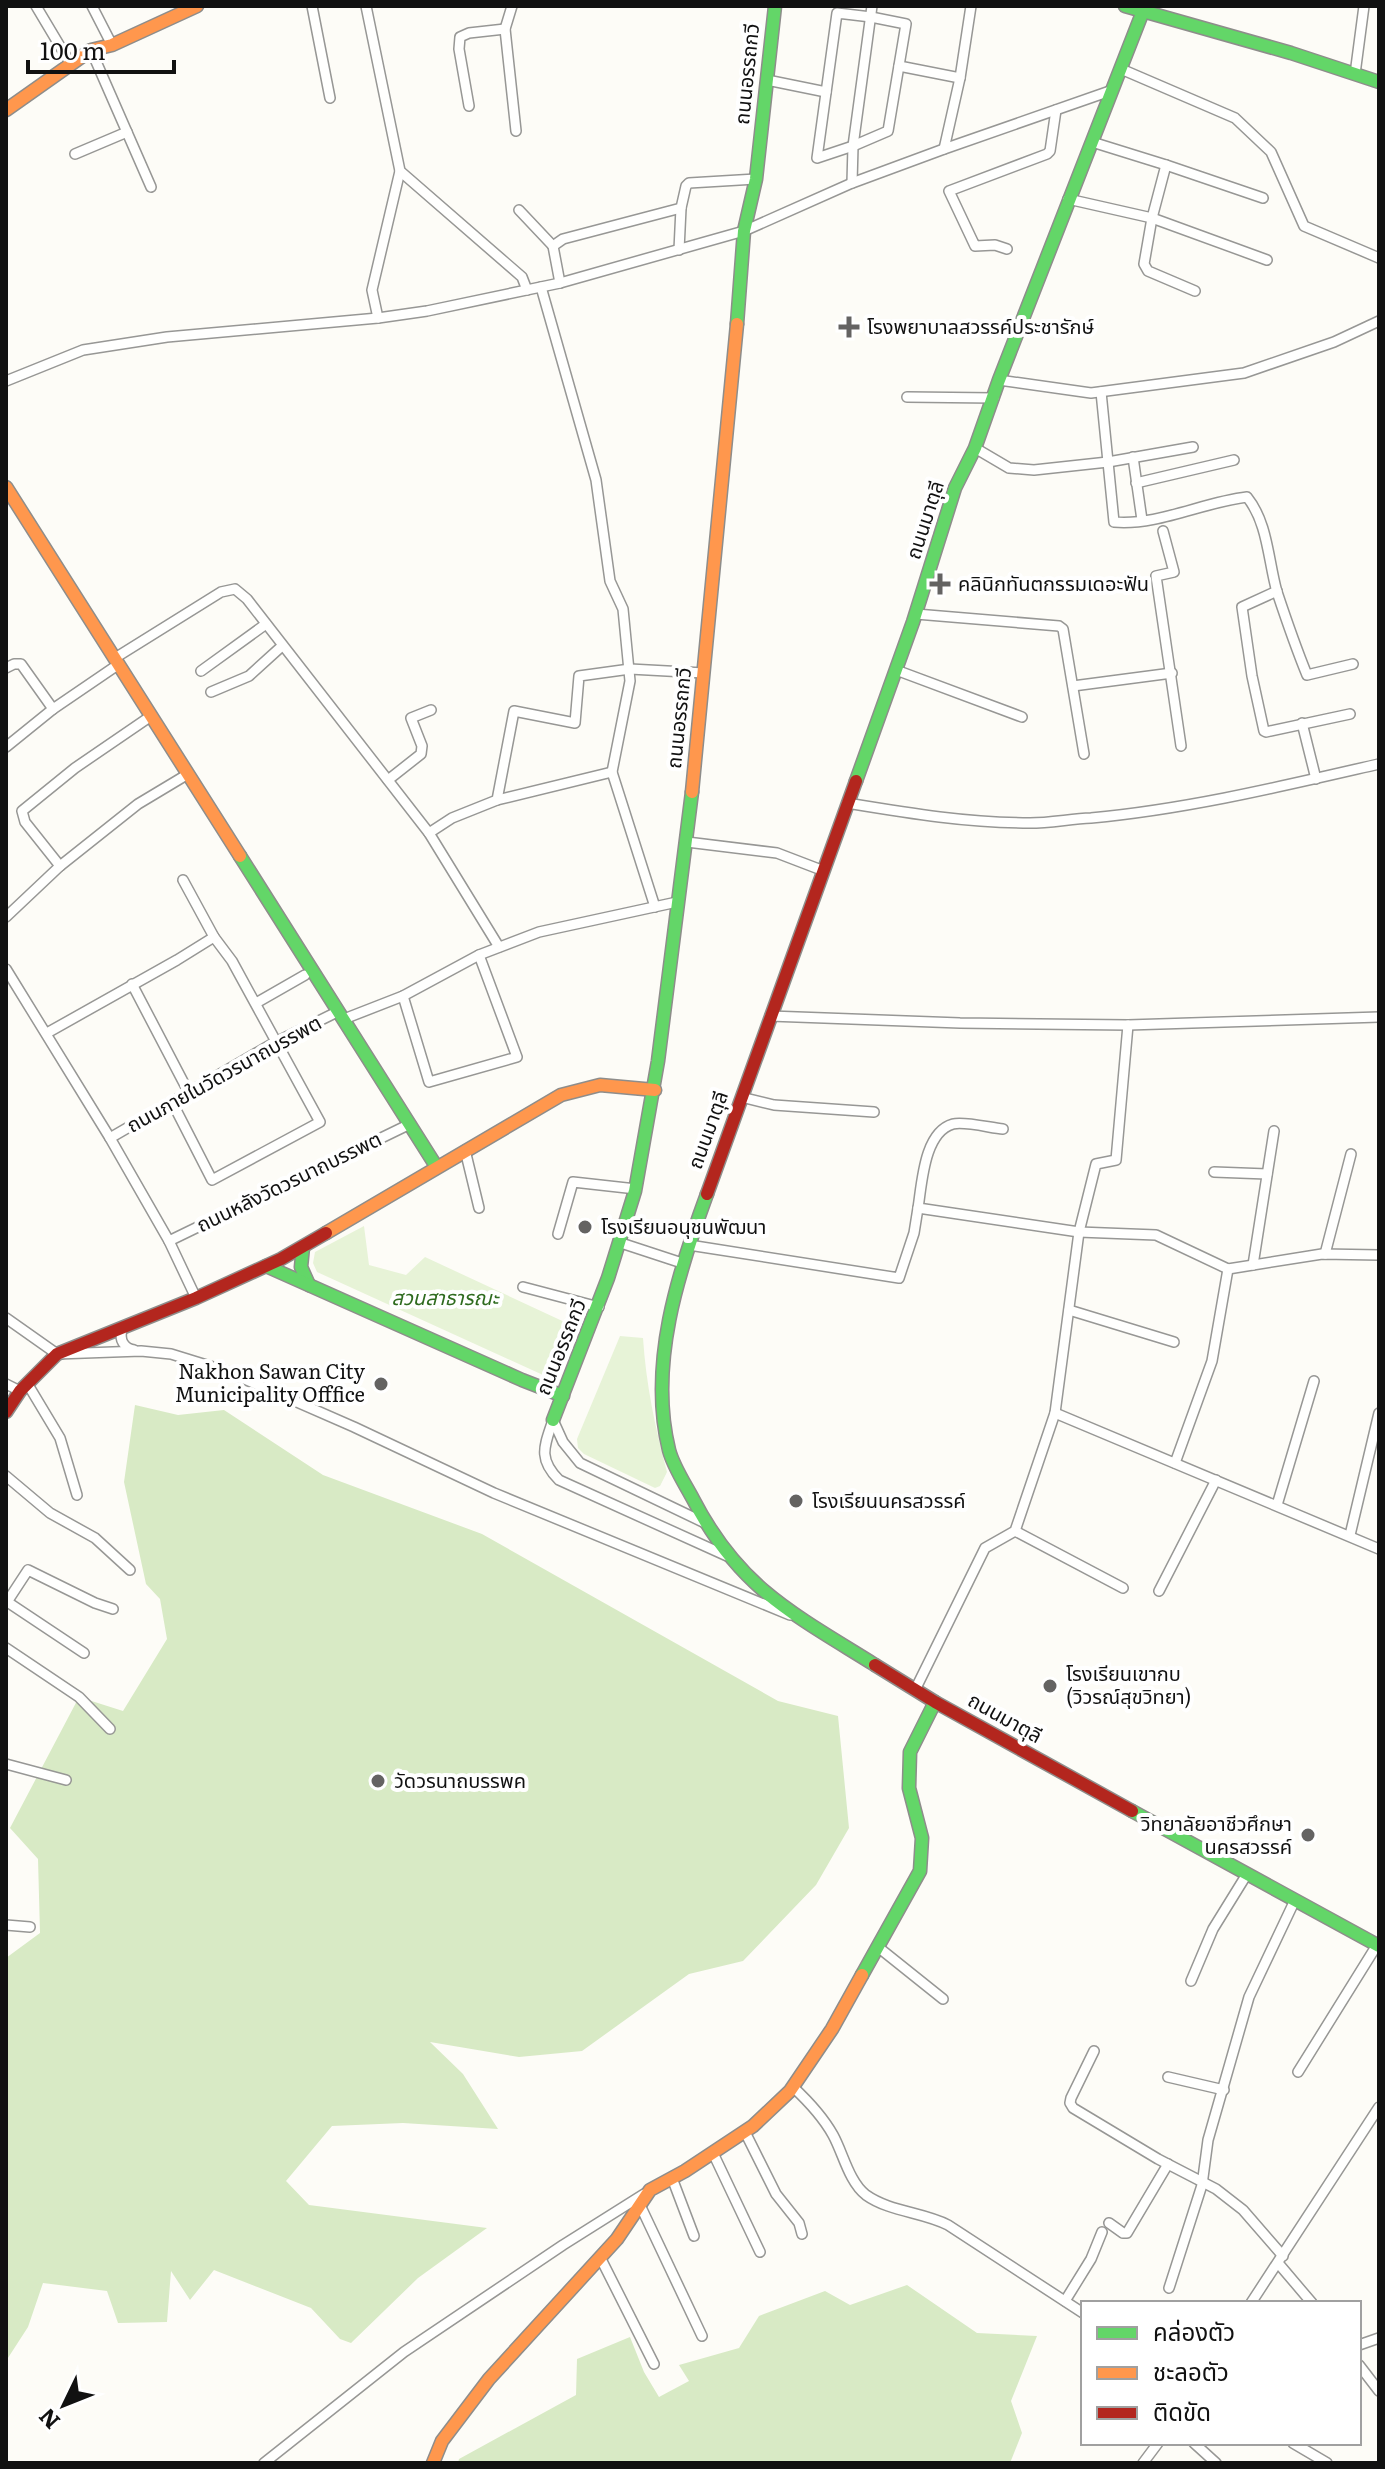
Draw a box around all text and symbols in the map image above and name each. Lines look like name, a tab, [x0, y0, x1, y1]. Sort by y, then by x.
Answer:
street label: ถนนอรรถกวี	[725, 22, 765, 126]
scale bar	[28, 24, 174, 74]
text: 100 m	[40, 32, 106, 67]
place label: โรงพยาบาลสวรรค์ประชารักษ์	[867, 310, 1095, 340]
marker: โรงพยาบาลสวรรค์ประชารักษ์	[838, 316, 860, 338]
street label: ถนนมาตุลี	[896, 476, 950, 563]
place label: คลินิกทันตกรรมเดอะฟัน	[958, 567, 1149, 597]
marker: คลินิกทันตกรรมเดอะฟัน	[929, 573, 951, 595]
street label: ถนนอรรถกวี	[657, 666, 697, 770]
street label: ถนนภายในวัดวรนาถบรรพต	[120, 1006, 326, 1138]
street label: ถนนมาตุลี	[678, 1086, 734, 1173]
street label: ถนนหลังวัดวรนาถบรรพต	[190, 1122, 386, 1238]
place label: โรงเรียนอนุชนพัฒนา	[601, 1210, 766, 1240]
marker: โรงเรียนอนุชนพัฒนา	[576, 1218, 594, 1236]
park label: สวนสาธารณะ	[392, 1281, 501, 1311]
street label: ถนนอรรถกวี	[526, 1294, 592, 1399]
place label: Nakhon Sawan City Municipality Offfice	[175, 1355, 365, 1408]
marker: Nakhon Sawan City Municipality Offfice	[372, 1375, 390, 1393]
place label: โรงเรียนนครสวรรค์	[812, 1484, 965, 1514]
marker: โรงเรียนนครสวรรค์	[787, 1492, 805, 1510]
place label: โรงเรียนเขากบ (วิวรณ์สุขวิทยา)	[1066, 1657, 1191, 1710]
marker: โรงเรียนเขากบ (วิวรณ์สุขวิทยา)	[1041, 1677, 1059, 1695]
street label: ถนนมาตุลี	[963, 1683, 1049, 1749]
place label: วัดวรนาถบรรพค	[394, 1764, 526, 1794]
marker: วัดวรนาถบรรพค	[369, 1772, 387, 1790]
place label: วิทยาลัยอาชีวศึกษา นครสวรรค์	[1140, 1807, 1292, 1860]
marker: วิทยาลัยอาชีวศึกษา นครสวรรค์	[1299, 1826, 1317, 1844]
legend	[1081, 2301, 1361, 2445]
text: คล่องตัว	[1153, 2313, 1235, 2348]
text: ชะลอตัว	[1153, 2353, 1229, 2388]
north arrow	[24, 2365, 104, 2445]
text: ติดขัด	[1153, 2393, 1211, 2428]
text: N	[30, 2402, 67, 2438]

